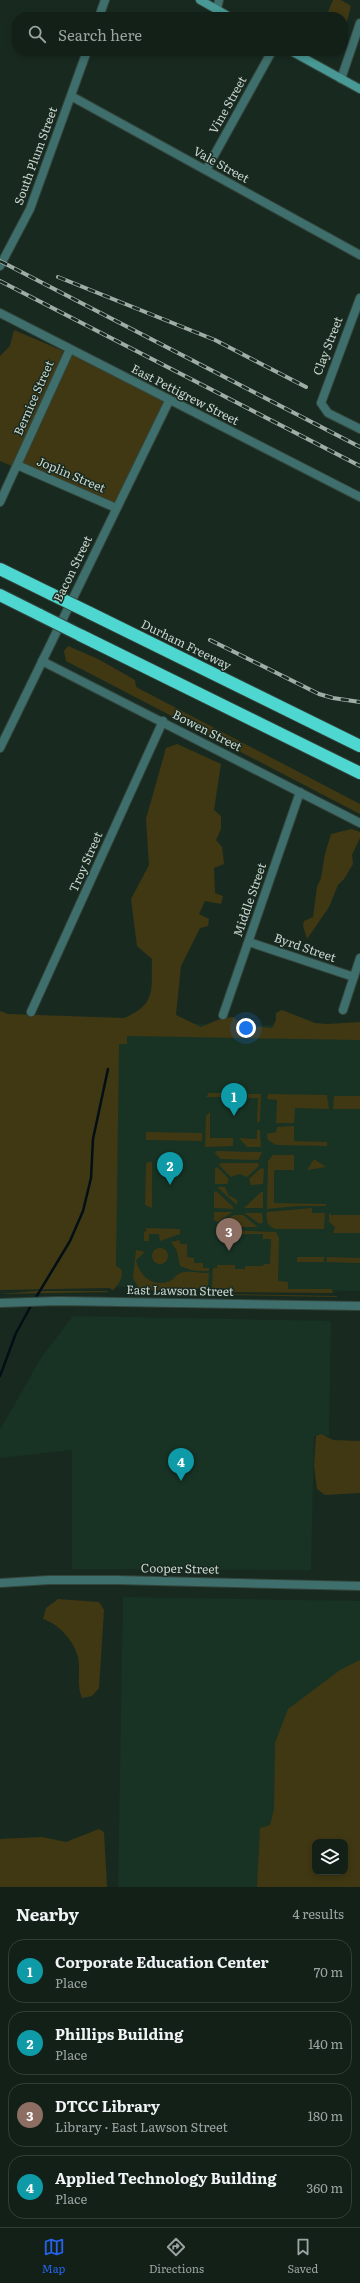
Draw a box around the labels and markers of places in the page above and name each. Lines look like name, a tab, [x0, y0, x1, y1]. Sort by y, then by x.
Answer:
pin: 1	[221, 1083, 247, 1116]
pin: 2	[157, 1152, 183, 1185]
pin: 3	[216, 1218, 242, 1251]
pin: 4	[168, 1448, 194, 1481]

